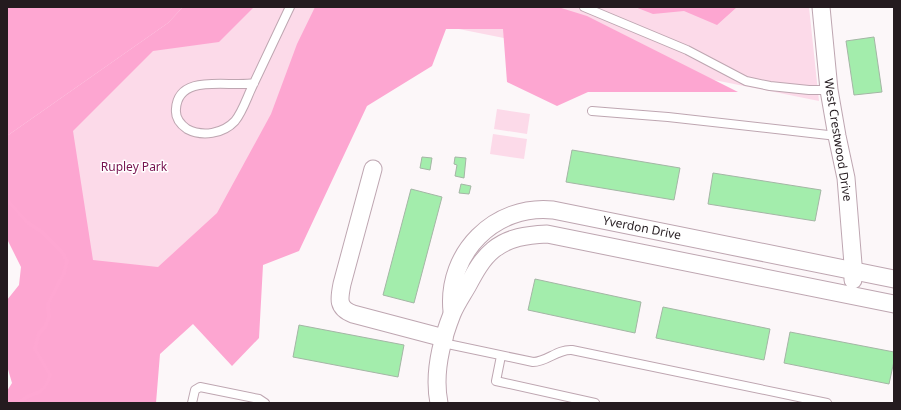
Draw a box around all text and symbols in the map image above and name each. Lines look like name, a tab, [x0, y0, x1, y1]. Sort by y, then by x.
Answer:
street label: West Crestwood Drive	[820, 77, 857, 203]
park label: Rupley Park	[101, 158, 168, 175]
street label: Yverdon Drive	[602, 212, 683, 243]

